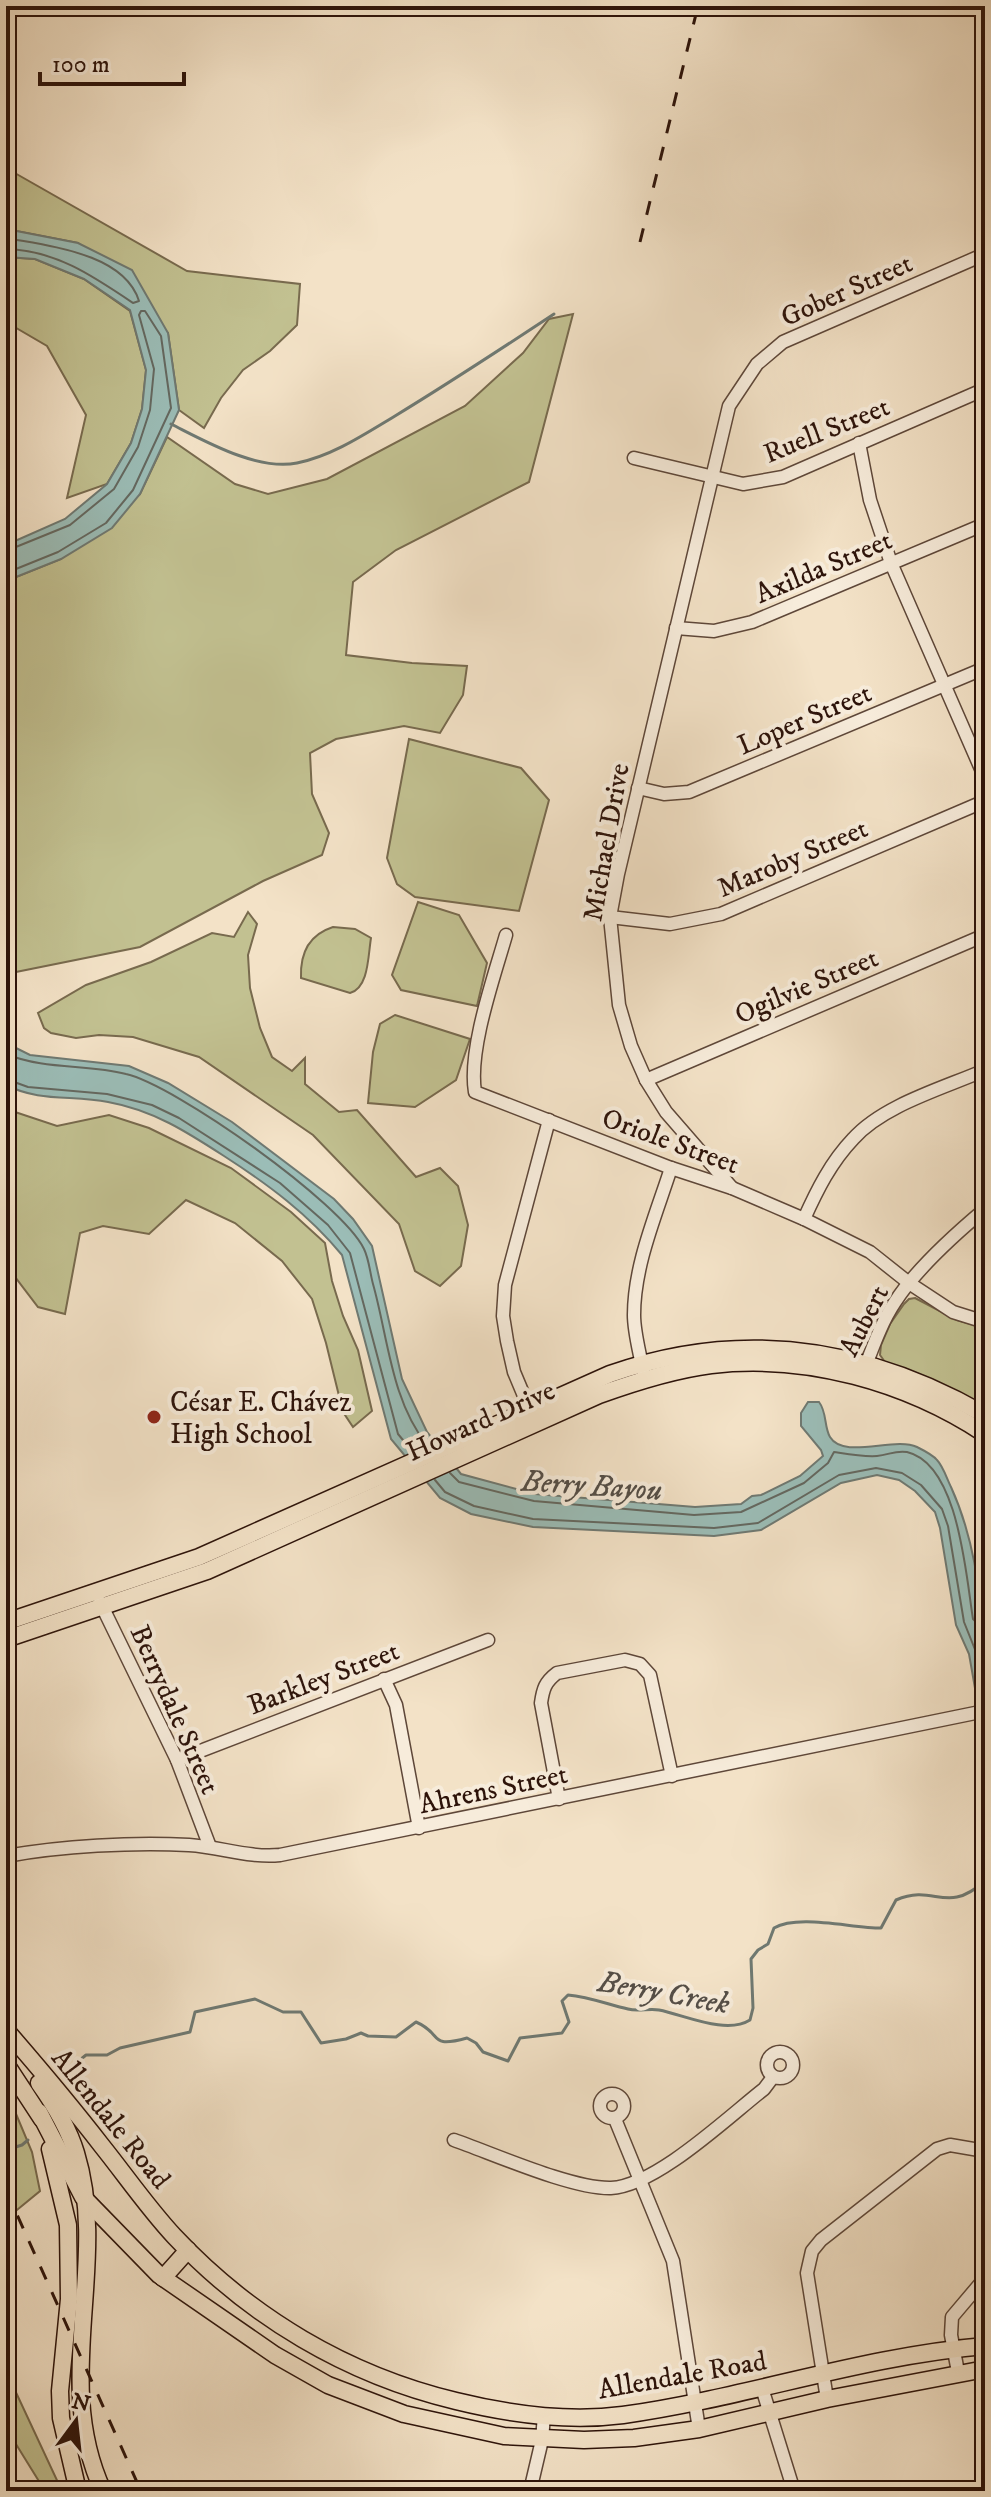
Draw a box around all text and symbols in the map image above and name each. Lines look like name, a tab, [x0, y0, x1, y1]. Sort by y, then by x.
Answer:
scale bar	[40, 36, 184, 86]
text: 100 m	[52, 50, 110, 80]
street label: Gober Street	[775, 246, 918, 335]
street label: Ruell Street	[758, 389, 895, 471]
street label: Axilda Street	[750, 523, 897, 612]
street label: Loper Street	[732, 676, 877, 763]
street label: Michael Drive	[575, 761, 638, 924]
street label: Maroby Street	[712, 811, 873, 906]
street label: Ogilvie Street	[730, 941, 884, 1032]
street label: Oriole Street	[597, 1100, 744, 1182]
street label: Aubert	[832, 1279, 897, 1362]
street label: Howard Drive	[401, 1373, 560, 1470]
place label: César E. Chávez High School	[170, 1385, 351, 1452]
marker: César E. Chávez High School	[145, 1408, 163, 1426]
water label: Berry Bayou	[519, 1463, 663, 1510]
street label: Berrydale Street	[122, 1620, 227, 1800]
street label: Barkley Street	[243, 1634, 404, 1723]
street label: Ahrens Street	[416, 1757, 571, 1822]
water label: Berry Creek	[594, 1964, 733, 2023]
street label: Allendale Road	[44, 2042, 178, 2196]
street label: Allendale Road	[595, 2343, 769, 2408]
north arrow	[36, 2381, 116, 2461]
text: N	[69, 2388, 93, 2419]

